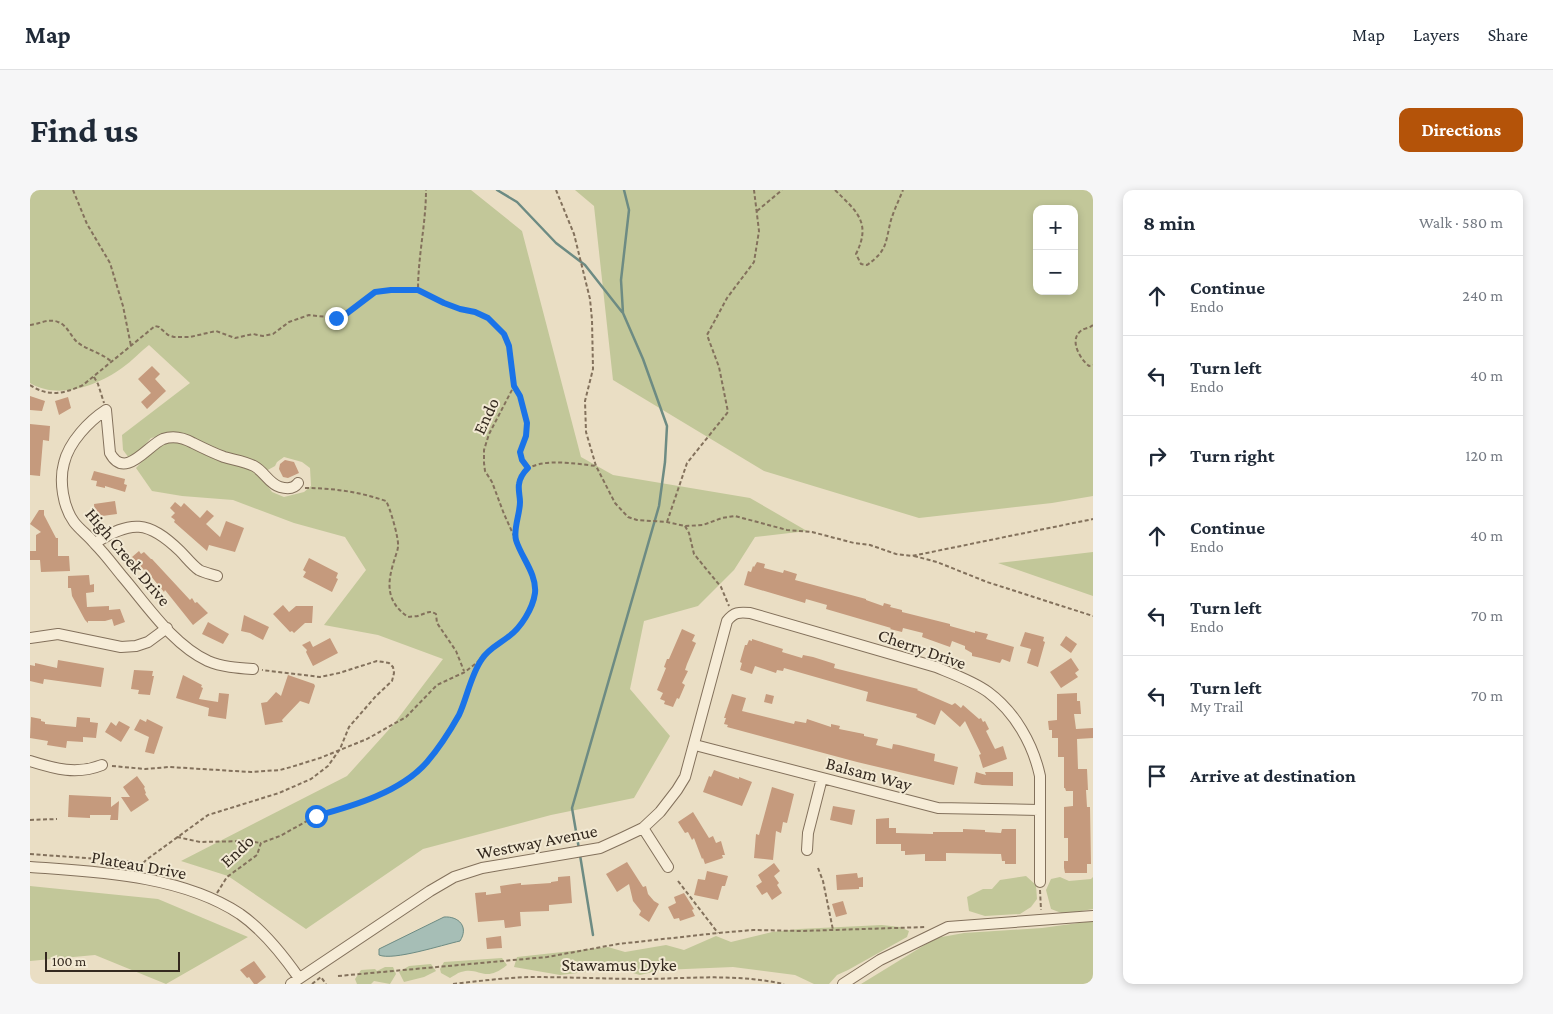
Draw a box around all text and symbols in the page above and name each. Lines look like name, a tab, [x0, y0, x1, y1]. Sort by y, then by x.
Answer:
text: Map	[25, 21, 71, 48]
text: Map	[1352, 25, 1385, 45]
text: Layers	[1413, 25, 1460, 45]
text: Share	[1488, 25, 1528, 45]
button: Directions	[1399, 108, 1523, 152]
text: Find us	[30, 111, 138, 150]
map controls	[1033, 205, 1078, 295]
button: +	[1033, 205, 1078, 250]
text: 8 min	[1143, 211, 1195, 235]
text: Walk · 580 m	[1419, 214, 1503, 231]
button: −	[1033, 250, 1078, 295]
text: Continue	[1190, 277, 1265, 298]
icon: ahead	[1143, 282, 1171, 310]
text: 240 m	[1462, 287, 1503, 304]
text: Endo	[1190, 298, 1224, 315]
route end	[325, 307, 348, 330]
text: Turn left	[1190, 357, 1262, 378]
icon: left	[1143, 362, 1171, 390]
text: 40 m	[1470, 367, 1503, 384]
text: Endo	[1190, 378, 1224, 395]
street label: Endo	[469, 395, 503, 437]
icon: right	[1143, 442, 1171, 470]
text: Turn right	[1190, 445, 1275, 466]
text: 120 m	[1465, 447, 1503, 464]
street label: High Creek Drive	[81, 504, 175, 610]
text: Continue	[1190, 517, 1265, 538]
icon: ahead	[1143, 522, 1171, 550]
text: 40 m	[1470, 527, 1503, 544]
text: Endo	[1190, 538, 1224, 555]
text: Turn left	[1190, 597, 1262, 618]
icon: left	[1143, 602, 1171, 630]
text: 70 m	[1471, 607, 1503, 624]
text: Endo	[1190, 618, 1224, 635]
street label: Cherry Drive	[875, 625, 969, 673]
text: Turn left	[1190, 677, 1262, 698]
icon: left	[1143, 682, 1171, 710]
text: 70 m	[1471, 687, 1503, 704]
text: My Trail	[1190, 698, 1244, 715]
street label: Balsam Way	[824, 753, 915, 795]
icon: arrive	[1143, 762, 1171, 790]
text: Arrive at destination	[1190, 765, 1356, 786]
route start	[305, 805, 328, 828]
street label: Westway Avenue	[475, 820, 599, 864]
street label: Endo	[216, 831, 258, 871]
street label: Plateau Drive	[90, 847, 188, 883]
scale bar	[45, 949, 180, 972]
text: 100 m	[52, 953, 86, 969]
street label: Stawamus Dyke	[561, 955, 677, 975]

